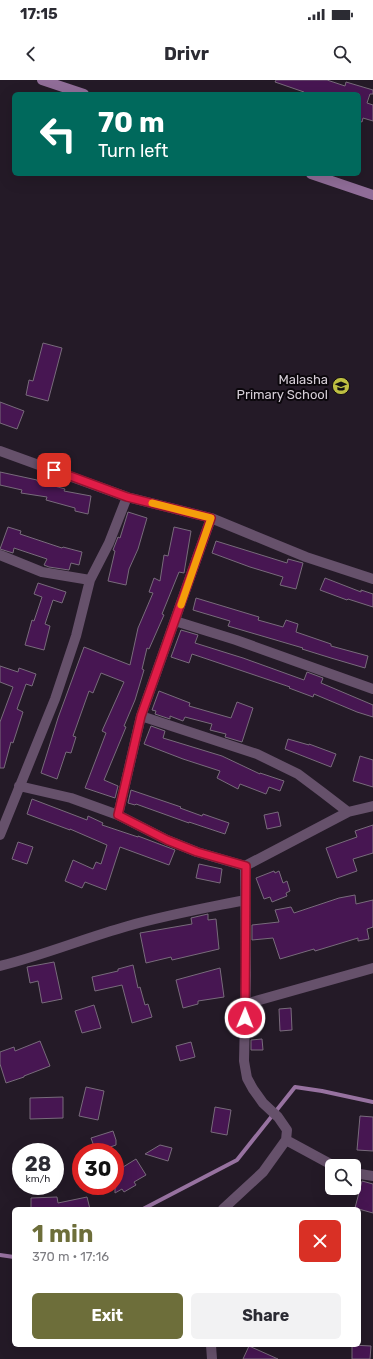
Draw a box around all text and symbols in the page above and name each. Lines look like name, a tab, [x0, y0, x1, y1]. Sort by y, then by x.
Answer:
text: 17:15	[20, 5, 58, 23]
icon: back	[20, 43, 42, 65]
text: Drivr	[164, 43, 209, 65]
icon: search	[331, 43, 353, 65]
text: 70 m	[98, 106, 165, 139]
icon: left	[32, 108, 84, 160]
text: Turn left	[98, 140, 168, 162]
place label: Malasha Primary School	[237, 372, 328, 402]
school or university icon: Malasha Primary School	[331, 376, 351, 396]
pin	[37, 453, 71, 487]
icon: arrive	[43, 459, 65, 481]
position arrow	[224, 997, 266, 1039]
speed limit sign: 30	[72, 1143, 124, 1195]
text: 28	[25, 1152, 51, 1176]
map controls	[325, 1159, 361, 1195]
button: search	[325, 1159, 361, 1195]
text: km/h	[26, 1173, 50, 1185]
text: 1 min	[32, 1220, 93, 1248]
button: close	[299, 1220, 341, 1262]
text: 370 m · 17:16	[32, 1249, 109, 1264]
button: Exit	[32, 1293, 183, 1339]
button: Share	[191, 1293, 341, 1339]

